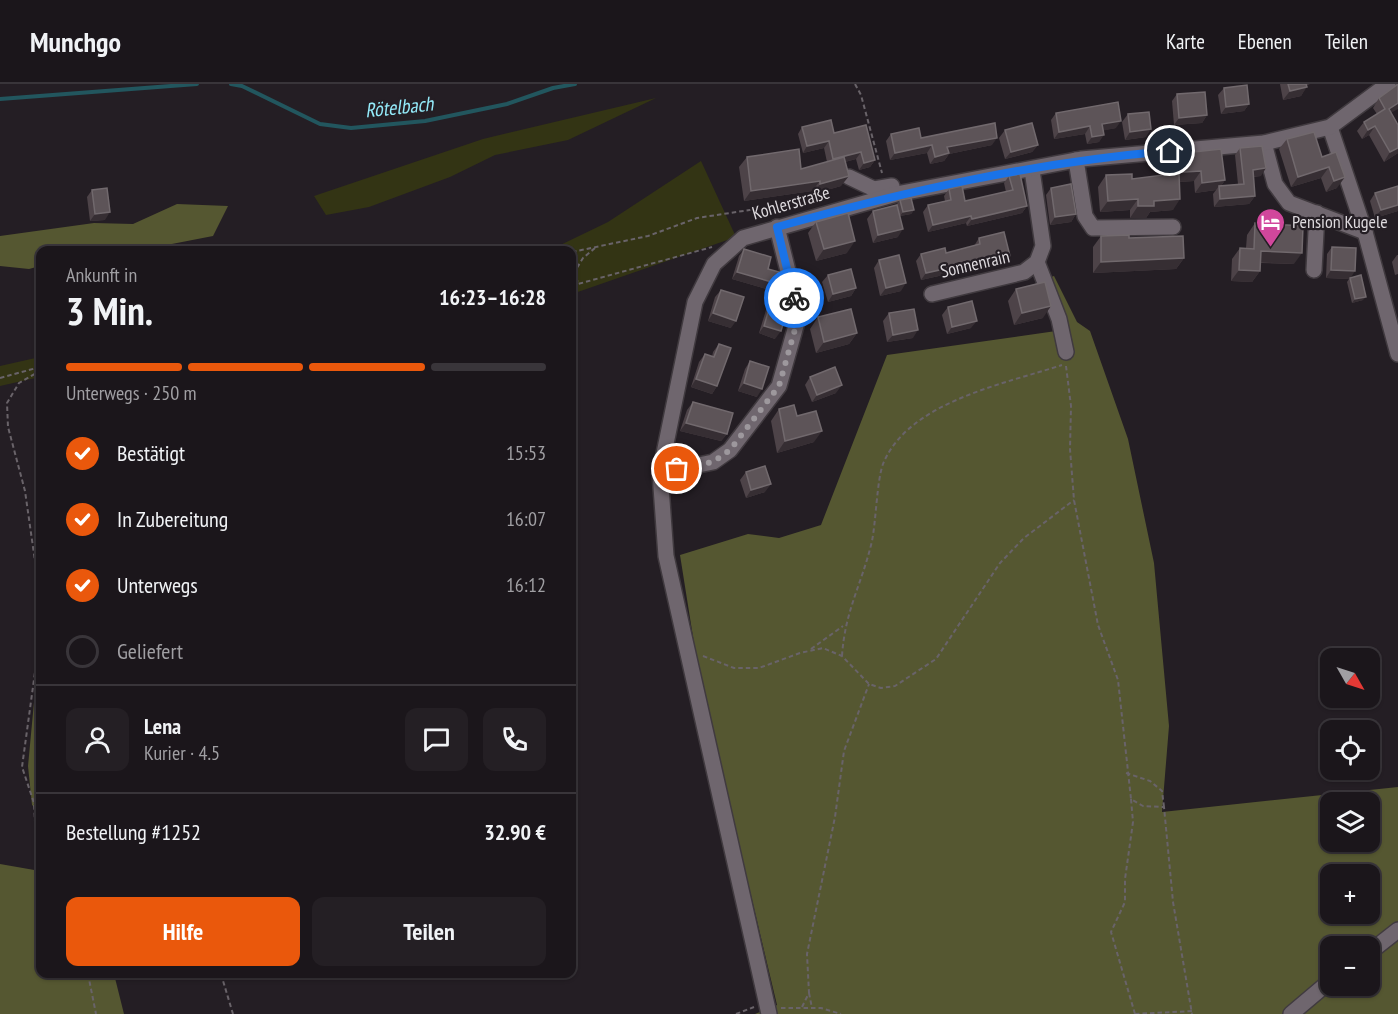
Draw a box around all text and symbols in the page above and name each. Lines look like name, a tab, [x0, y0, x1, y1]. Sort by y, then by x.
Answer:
text: Munchgo	[30, 23, 121, 60]
text: Karte	[1166, 28, 1205, 55]
text: Ebenen	[1238, 28, 1292, 55]
text: Teilen	[1325, 28, 1368, 55]
water label: Rötelbach	[364, 90, 436, 123]
pin	[1144, 125, 1195, 176]
icon: home	[1153, 134, 1186, 167]
street label: Kohlerstraße	[749, 180, 832, 225]
hotel icon: Pension Kugele	[1255, 206, 1287, 248]
place label: Pension Kugele	[1292, 210, 1388, 233]
street label: Sonnenrain	[938, 244, 1012, 283]
text: Ankunft in	[66, 262, 137, 288]
courier	[764, 268, 824, 328]
icon: bike	[778, 282, 811, 315]
text: 16:23–16:28	[439, 283, 546, 311]
text: 3 Min.	[66, 285, 153, 336]
text: Unterwegs · 250 m	[66, 380, 196, 406]
icon: check	[66, 437, 99, 470]
text: Bestätigt	[117, 439, 185, 467]
text: 15:53	[506, 440, 546, 466]
pin	[651, 443, 702, 494]
icon: bag	[660, 452, 693, 485]
icon: check	[66, 503, 99, 536]
text: In Zubereitung	[117, 505, 228, 533]
text: 16:07	[506, 506, 546, 532]
icon: check	[66, 569, 99, 602]
text: Unterwegs	[117, 571, 198, 599]
text: 16:12	[506, 572, 546, 598]
text: Geliefert	[117, 637, 183, 665]
north arrow	[1320, 648, 1380, 708]
map controls	[1320, 648, 1380, 996]
button: person	[66, 708, 129, 771]
button: chat	[405, 708, 468, 771]
button: phone	[483, 708, 546, 771]
text: Lena	[144, 712, 181, 740]
button: locate	[1320, 720, 1380, 780]
text: Kurier · 4.5	[144, 740, 220, 766]
button: layers	[1320, 792, 1380, 852]
text: Bestellung #1252	[66, 818, 201, 846]
text: 32.90 €	[484, 818, 546, 846]
button: +	[1320, 864, 1380, 924]
button: Hilfe	[66, 897, 300, 966]
button: Teilen	[312, 897, 546, 966]
button: −	[1320, 936, 1380, 996]

